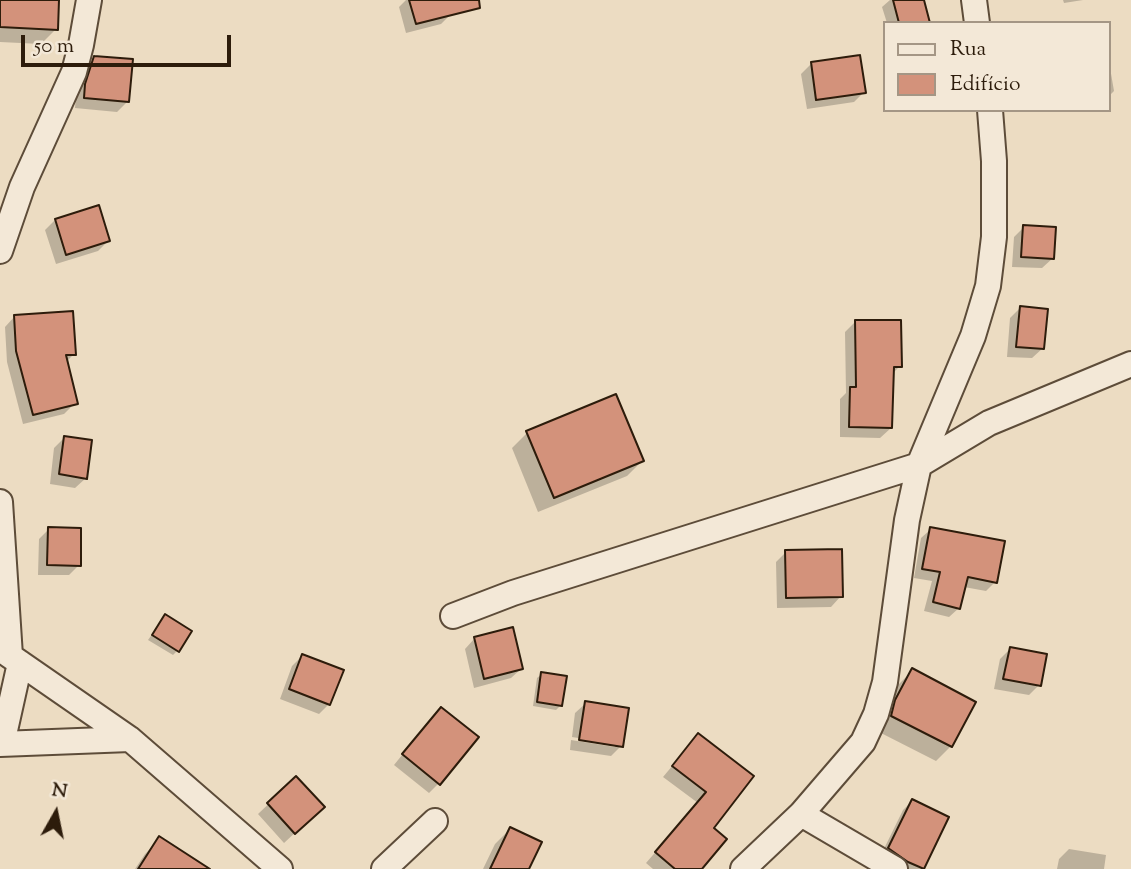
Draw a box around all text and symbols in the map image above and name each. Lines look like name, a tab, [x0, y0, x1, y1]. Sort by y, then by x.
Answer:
scale bar	[24, 21, 234, 65]
legend	[883, 21, 1110, 112]
text: 50 m	[34, 32, 74, 62]
text: Rua	[950, 35, 986, 65]
text: Edifício	[950, 70, 1020, 100]
text: N	[50, 777, 69, 806]
north arrow	[21, 778, 91, 848]

